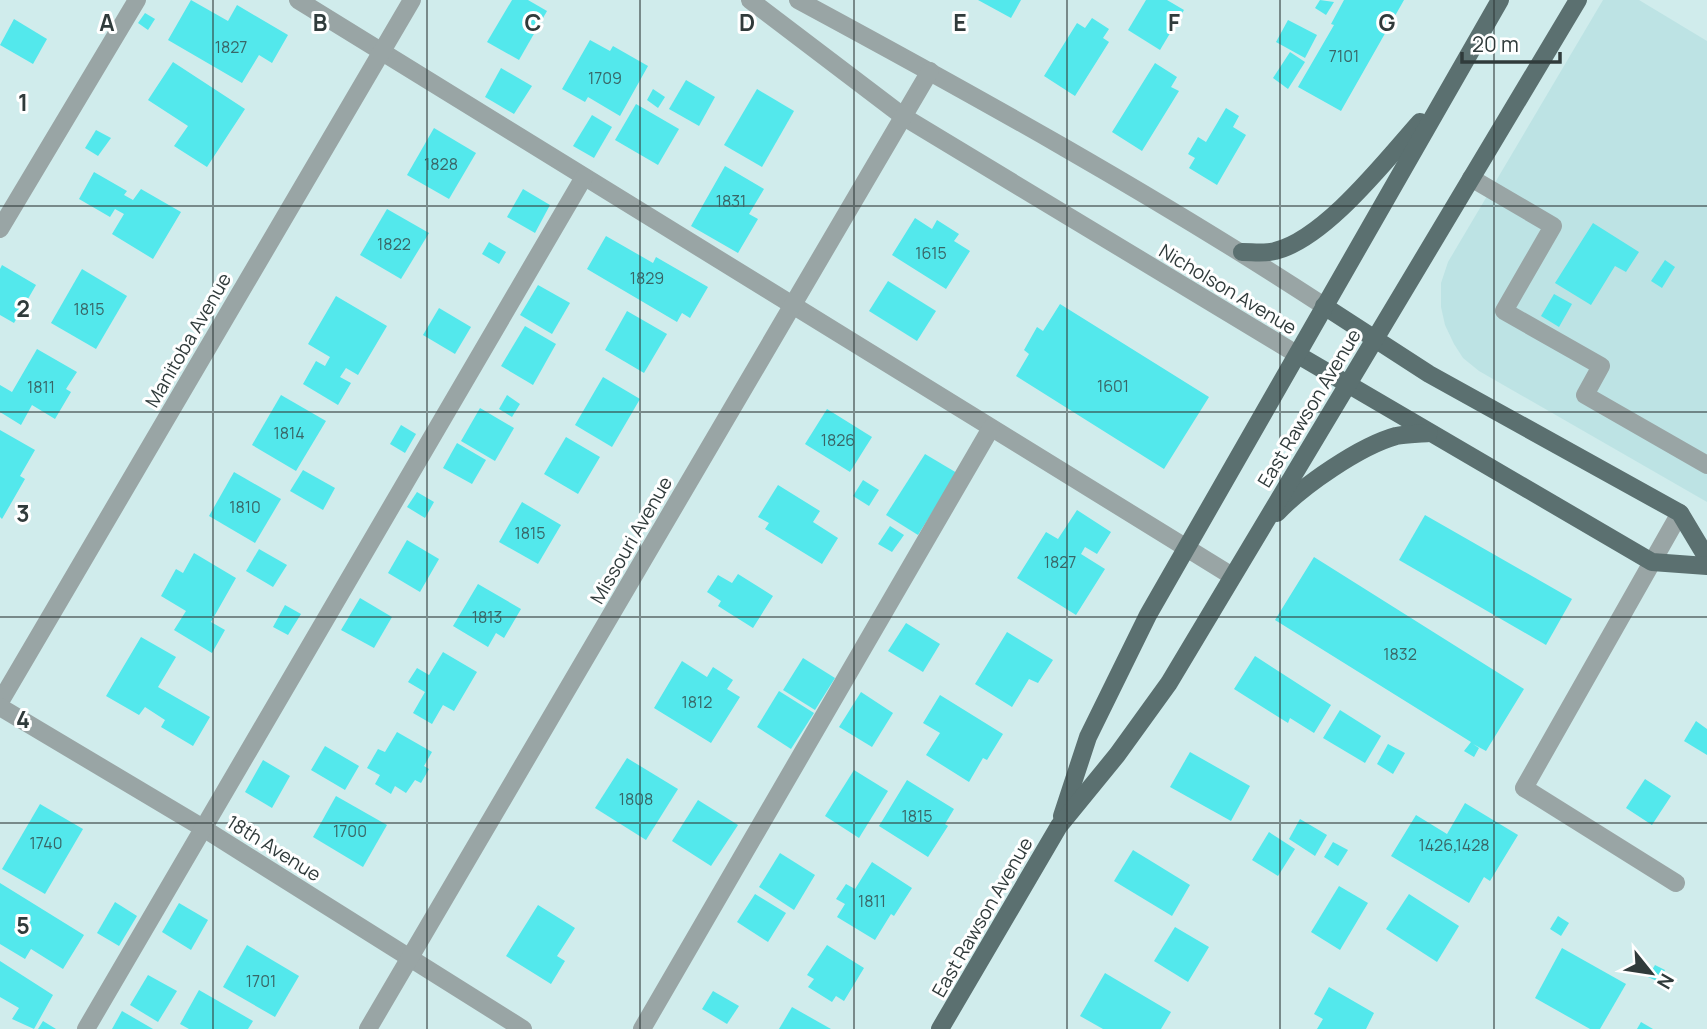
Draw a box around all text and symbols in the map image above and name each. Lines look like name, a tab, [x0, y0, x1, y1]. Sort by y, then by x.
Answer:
text: A	[99, 6, 115, 38]
text: B	[313, 6, 327, 38]
text: C	[525, 6, 542, 38]
text: D	[739, 6, 755, 38]
text: E	[953, 6, 967, 38]
text: F	[1168, 6, 1180, 38]
text: G	[1379, 6, 1396, 38]
scale bar	[1462, 21, 1560, 65]
text: 20 m	[1472, 30, 1519, 58]
house number: 1827	[215, 36, 247, 58]
house number: 7101	[1329, 45, 1359, 67]
house number: 1709	[588, 67, 622, 89]
text: 1	[18, 86, 28, 118]
house number: 1828	[424, 153, 458, 175]
house number: 1831	[716, 190, 746, 212]
house number: 1822	[377, 233, 411, 255]
street label: Nicholson Avenue	[1154, 238, 1302, 340]
house number: 1615	[915, 242, 947, 264]
house number: 1829	[630, 267, 664, 289]
street label: Manitoba Avenue	[139, 268, 237, 412]
text: 2	[16, 292, 30, 324]
house number: 1815	[73, 298, 105, 320]
street label: East Rawson Avenue	[1251, 324, 1367, 492]
house number: 1601	[1097, 375, 1129, 397]
house number: 1811	[27, 376, 55, 398]
house number: 1814	[273, 422, 305, 444]
house number: 1826	[821, 429, 855, 451]
street label: Missouri Avenue	[584, 472, 678, 608]
house number: 1810	[229, 496, 261, 518]
text: 3	[16, 497, 30, 529]
house number: 1815	[514, 522, 546, 544]
house number: 1827	[1044, 551, 1076, 573]
house number: 1813	[472, 606, 502, 628]
house number: 1832	[1383, 643, 1417, 665]
house number: 1812	[682, 691, 712, 713]
text: 4	[16, 703, 30, 735]
house number: 1808	[619, 788, 653, 810]
house number: 1815	[901, 805, 933, 827]
street label: 18th Avenue	[222, 809, 326, 887]
house number: 1700	[333, 820, 367, 842]
house number: 1740	[30, 832, 62, 854]
street label: East Rawson Avenue	[926, 832, 1038, 1002]
house number: 1426,1428	[1418, 834, 1490, 856]
house number: 1811	[858, 890, 886, 912]
text: 5	[16, 909, 30, 941]
north arrow	[1616, 938, 1686, 1008]
text: N	[1651, 969, 1680, 994]
house number: 1701	[246, 970, 276, 992]

